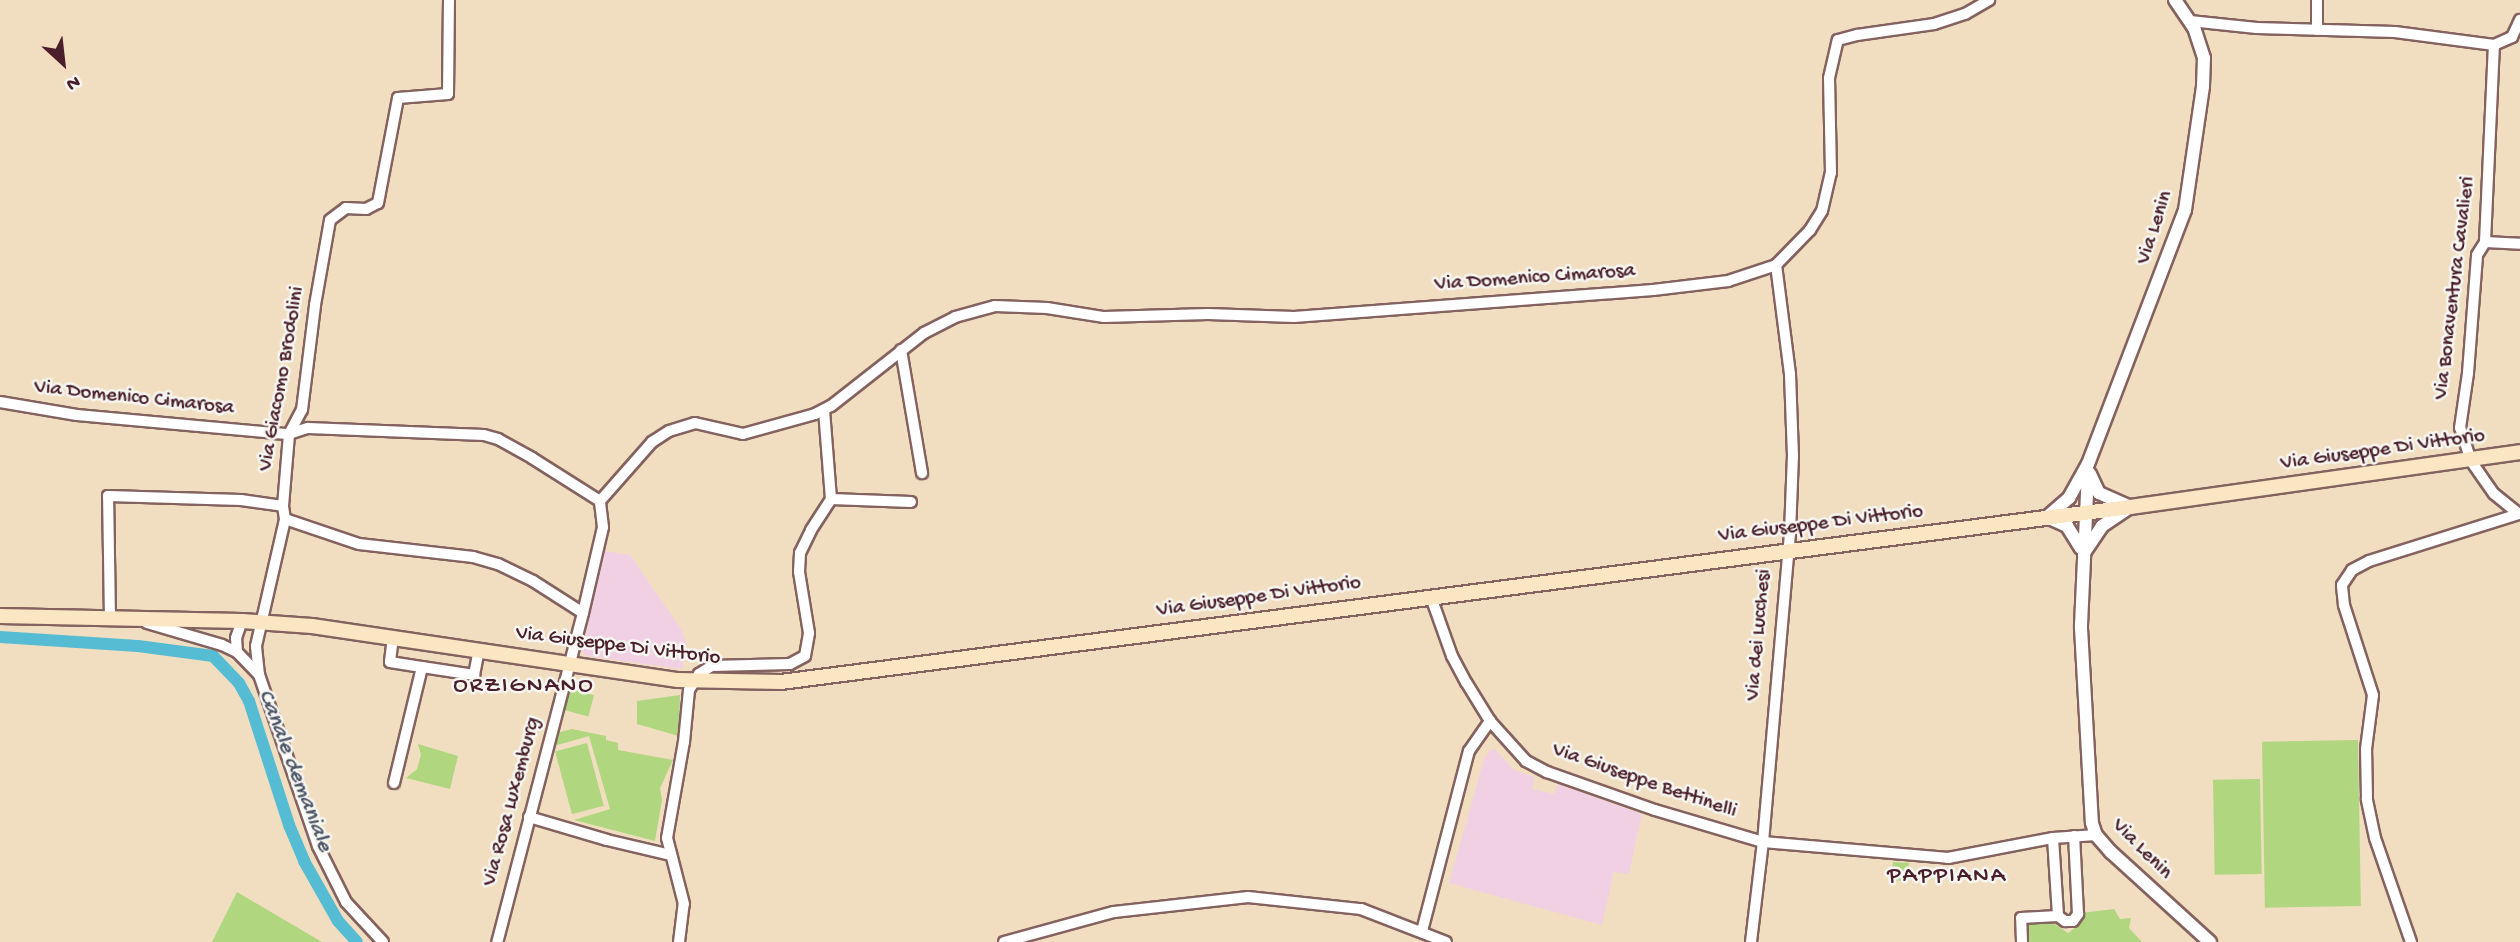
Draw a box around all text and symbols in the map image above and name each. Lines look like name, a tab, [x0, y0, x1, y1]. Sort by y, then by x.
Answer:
north arrow	[28, 28, 98, 98]
text: N	[62, 69, 84, 95]
street label: Via Bonaventura Cavalieri	[2430, 175, 2482, 401]
street label: Via Lenin	[2132, 188, 2180, 268]
street label: Via Domenico Cimarosa	[1434, 259, 1636, 299]
street label: Via Giacomo Brodolini	[254, 285, 312, 473]
street label: Via Domenico Cimarosa	[33, 376, 235, 422]
street label: Via Giuseppe Di Vittorio	[2279, 424, 2487, 478]
street label: Via Giuseppe Di Vittorio	[1717, 500, 1925, 550]
street label: Via dei Lucchesi	[1742, 568, 1778, 702]
street label: Via Giuseppe Di Vittorio	[1155, 571, 1363, 625]
street label: Via Giuseppe Di Vittorio	[514, 622, 722, 672]
district label: ORZIGNANO	[454, 673, 594, 701]
water label: Canale demaniale	[250, 686, 338, 856]
street label: Via Rosa Luxemburg	[478, 715, 548, 889]
street label: Via Giuseppe Bettinelli	[1548, 739, 1740, 825]
street label: Via Lenin	[2105, 814, 2177, 886]
district label: PAPPIANA	[1888, 863, 2006, 891]

